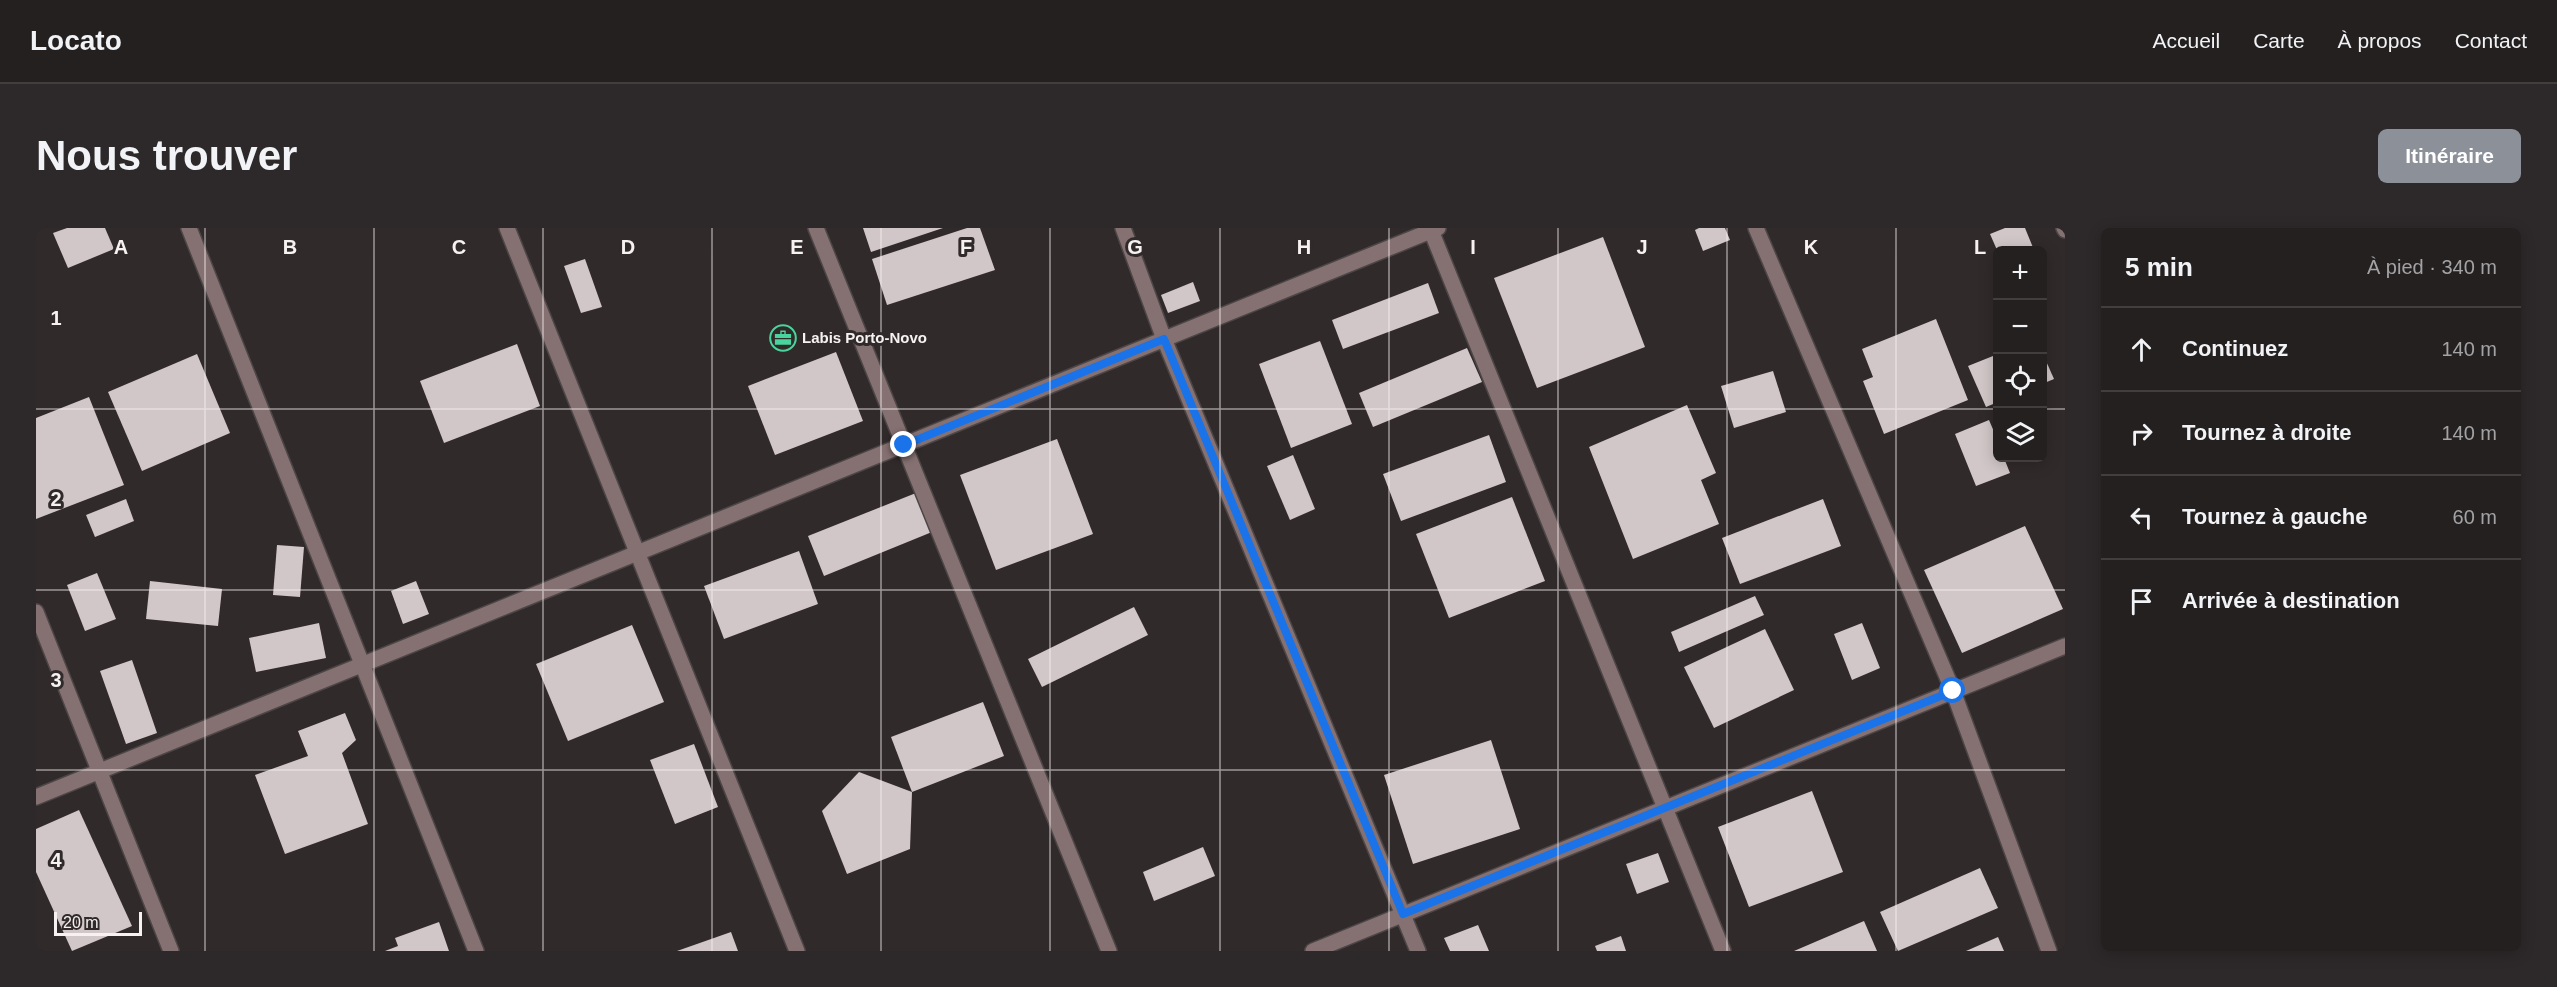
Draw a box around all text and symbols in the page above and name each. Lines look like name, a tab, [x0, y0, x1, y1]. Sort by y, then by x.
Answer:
text: Locato	[30, 25, 122, 56]
text: Accueil	[2153, 29, 2220, 52]
text: Carte	[2253, 29, 2305, 52]
text: À propos	[2338, 29, 2422, 52]
text: Contact	[2455, 29, 2527, 52]
button: Itinéraire	[2378, 129, 2521, 183]
text: Nous trouver	[36, 132, 297, 179]
text: A	[114, 236, 128, 258]
text: B	[283, 236, 297, 258]
text: C	[452, 236, 466, 258]
text: D	[621, 236, 635, 258]
text: E	[790, 236, 804, 258]
text: F	[960, 236, 972, 258]
text: G	[1127, 236, 1143, 258]
text: H	[1297, 236, 1311, 258]
text: I	[1470, 236, 1476, 258]
text: J	[1636, 236, 1648, 258]
text: K	[1804, 236, 1819, 258]
text: L	[1974, 236, 1986, 258]
map controls	[1993, 246, 2047, 462]
button: +	[1993, 246, 2047, 300]
text: 5 min	[2125, 252, 2193, 282]
text: À pied · 340 m	[2367, 256, 2497, 278]
button: −	[1993, 300, 2047, 354]
text: 1	[50, 307, 62, 329]
office icon: Labis Porto-Novo	[768, 323, 798, 353]
place label: Labis Porto-Novo	[802, 329, 927, 346]
icon: ahead	[2125, 333, 2158, 366]
text: Continuez	[2182, 336, 2288, 361]
text: 140 m	[2441, 338, 2497, 360]
button: locate	[1993, 354, 2047, 408]
button: layers	[1993, 408, 2047, 462]
icon: right	[2125, 417, 2158, 450]
text: Tournez à droite	[2182, 420, 2352, 445]
text: 140 m	[2441, 422, 2497, 444]
route end	[890, 431, 916, 457]
text: 2	[50, 488, 62, 510]
icon: left	[2125, 501, 2158, 534]
text: Tournez à gauche	[2182, 504, 2367, 529]
text: 60 m	[2453, 506, 2497, 528]
icon: arrive	[2125, 585, 2158, 618]
text: Arrivée à destination	[2182, 588, 2400, 613]
text: 3	[50, 669, 62, 691]
route start	[1939, 677, 1965, 703]
text: 4	[50, 849, 62, 871]
scale bar	[54, 909, 142, 936]
text: 20 m	[63, 914, 99, 931]

